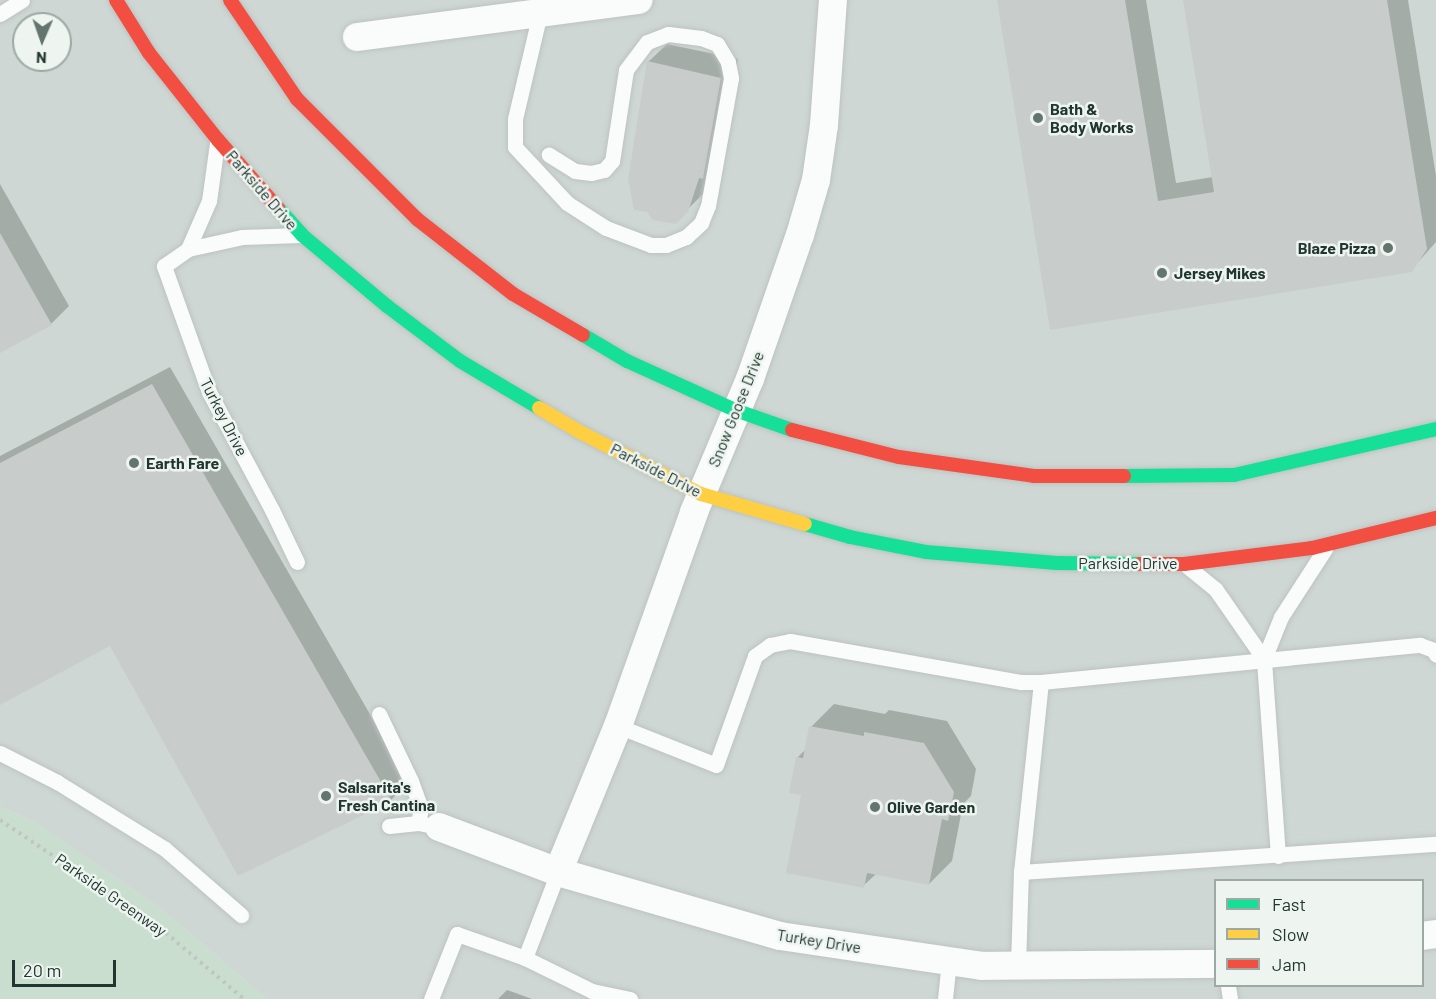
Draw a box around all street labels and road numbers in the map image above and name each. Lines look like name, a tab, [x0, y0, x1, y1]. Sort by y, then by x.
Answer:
street label: Parkside Drive	[222, 146, 302, 234]
street label: Snow Goose Drive	[704, 348, 768, 470]
street label: Turkey Drive	[196, 375, 252, 459]
street label: Parkside Drive	[607, 439, 705, 501]
street label: Parkside Drive	[1078, 553, 1178, 573]
street label: Parkside Greenway	[52, 849, 170, 941]
street label: Turkey Drive	[775, 925, 863, 957]

